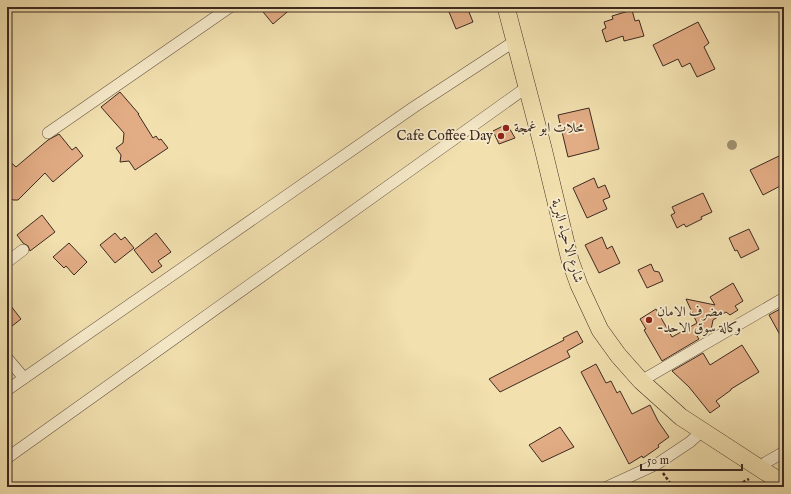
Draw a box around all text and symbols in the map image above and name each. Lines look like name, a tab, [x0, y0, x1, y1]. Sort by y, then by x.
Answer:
place label: محلات ابو غمجة	[514, 119, 585, 137]
marker: محلات ابو غمجة	[501, 123, 511, 133]
place label: Cafe Coffee Day	[397, 127, 493, 145]
marker: Cafe Coffee Day	[496, 131, 506, 141]
street label: شارع الاحياء البرية	[545, 197, 588, 286]
place label: مضرف الامان -وكالة سوق الاحد	[657, 303, 741, 337]
marker: مضرف الامان -وكالة سوق الاحد	[644, 315, 654, 325]
scale bar	[641, 446, 742, 472]
text: 50 m	[647, 453, 669, 468]

